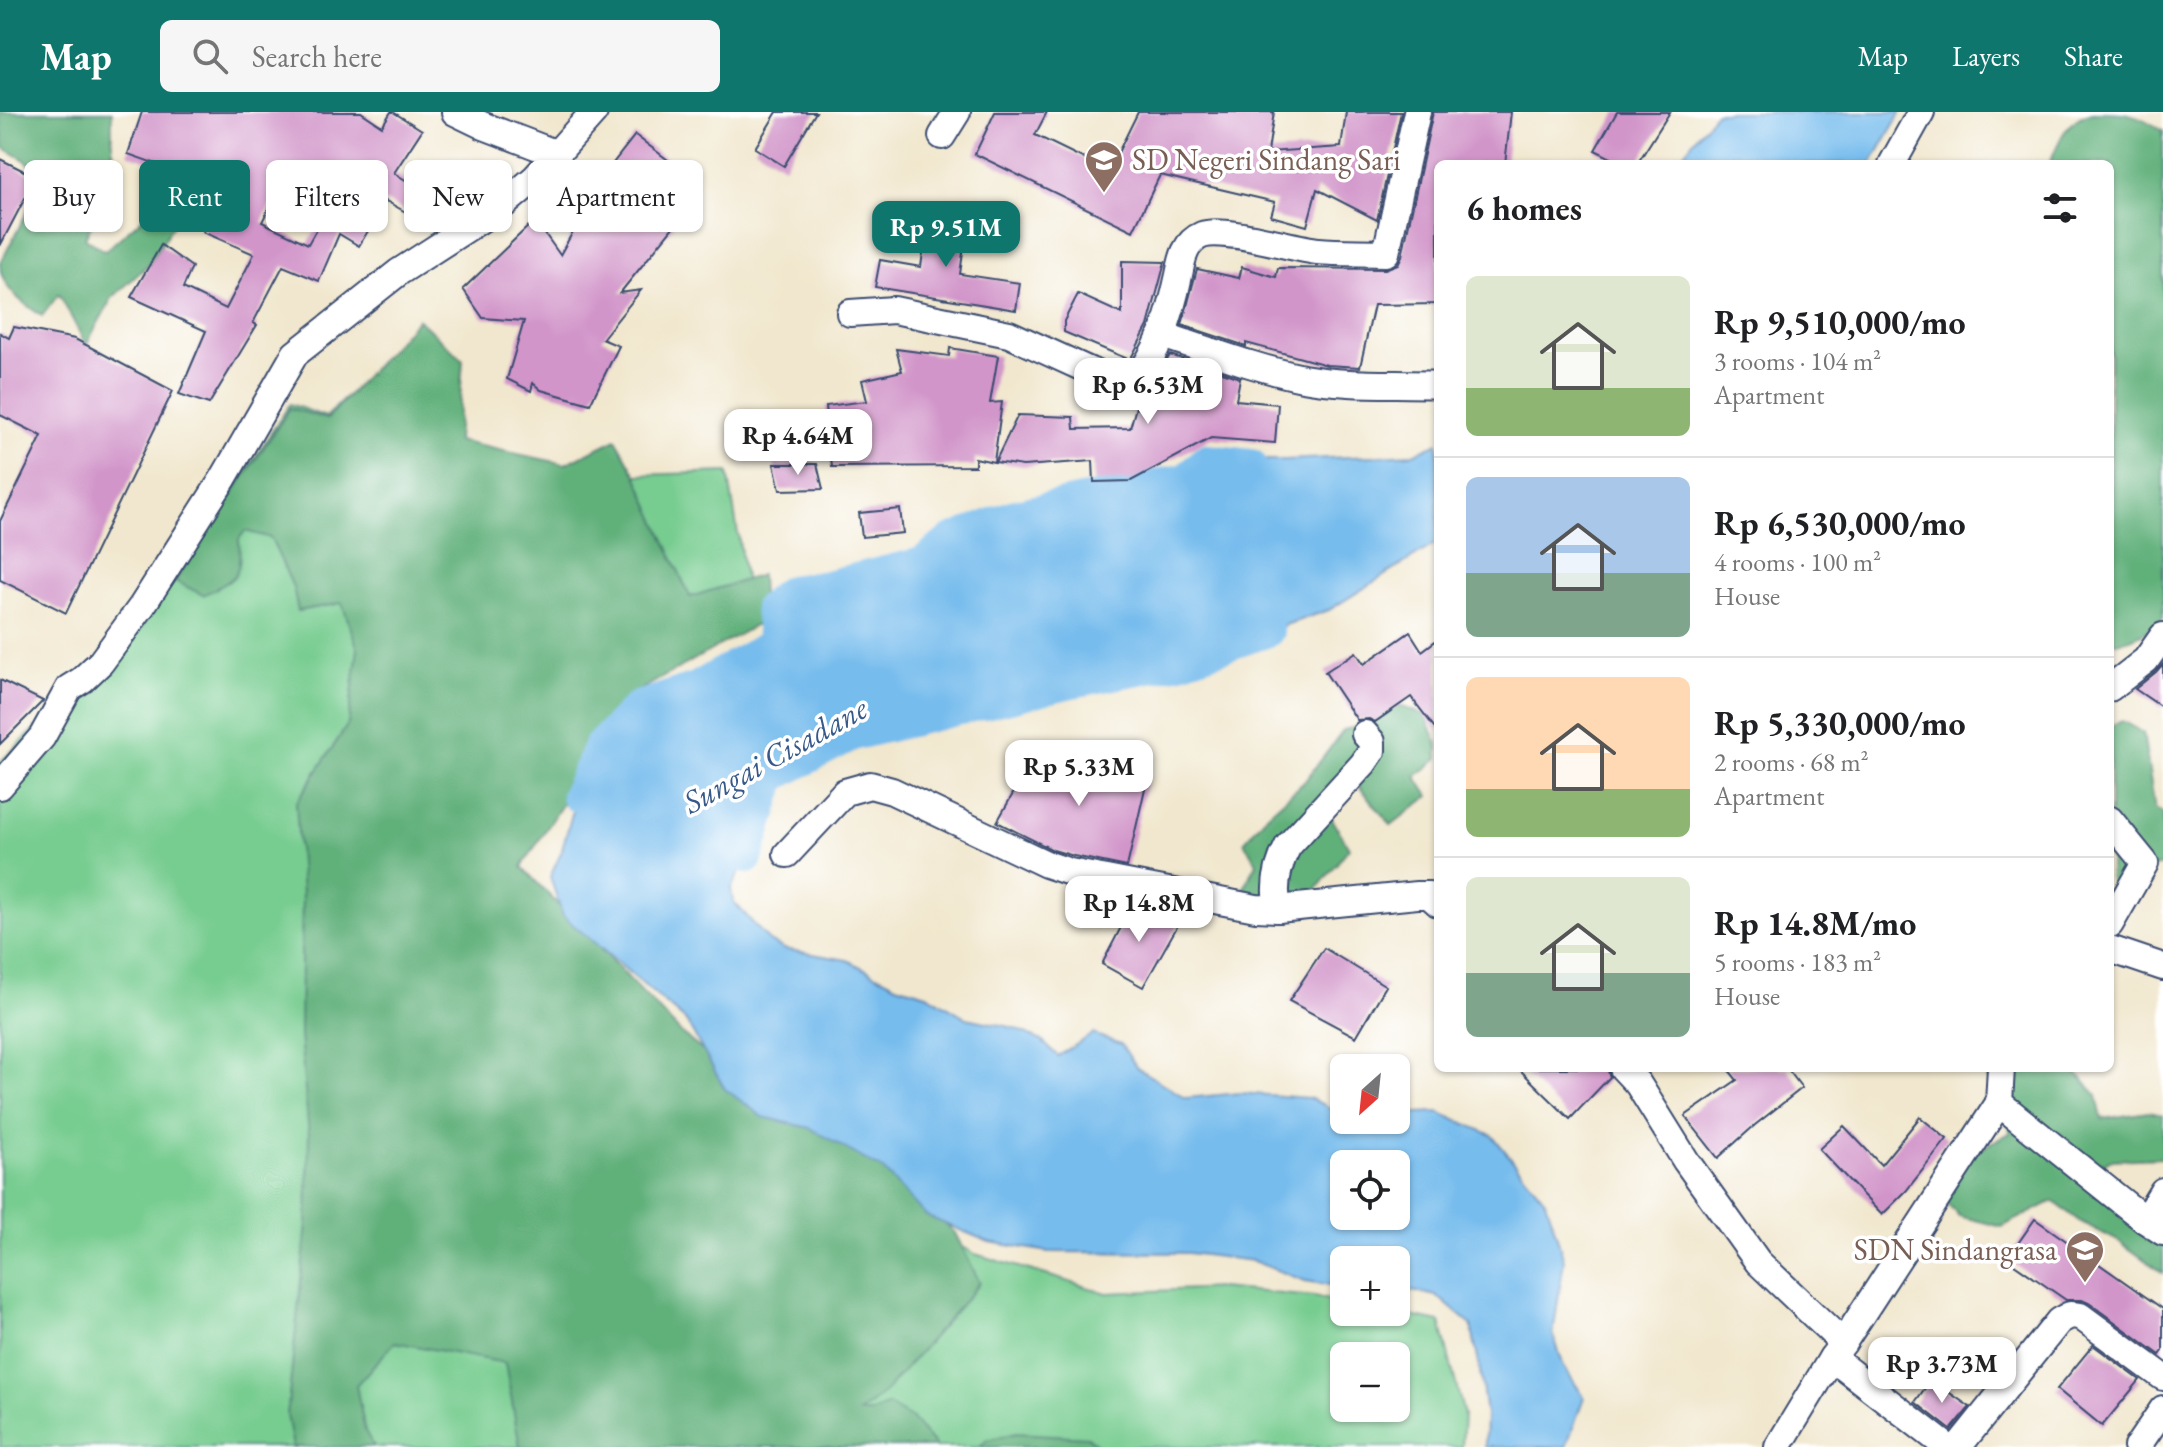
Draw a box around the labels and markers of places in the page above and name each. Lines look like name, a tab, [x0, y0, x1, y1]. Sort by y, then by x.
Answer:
school or university icon: SD Negeri Sindang Sari	[1083, 139, 1125, 194]
place label: SD Negeri Sindang Sari	[1132, 140, 1401, 179]
pin: Rp 9.51M	[863, 201, 1029, 269]
pin: Rp 6.53M	[1065, 358, 1231, 426]
pin: Rp 4.64M	[715, 409, 881, 477]
pin: Rp 5.33M	[996, 740, 1162, 808]
pin: Rp 14.8M	[1056, 876, 1222, 944]
school or university icon: SDN Sindangrasa	[2064, 1229, 2106, 1284]
place label: SDN Sindangrasa	[1854, 1230, 2057, 1269]
pin: Rp 3.73M	[1859, 1337, 2025, 1405]

